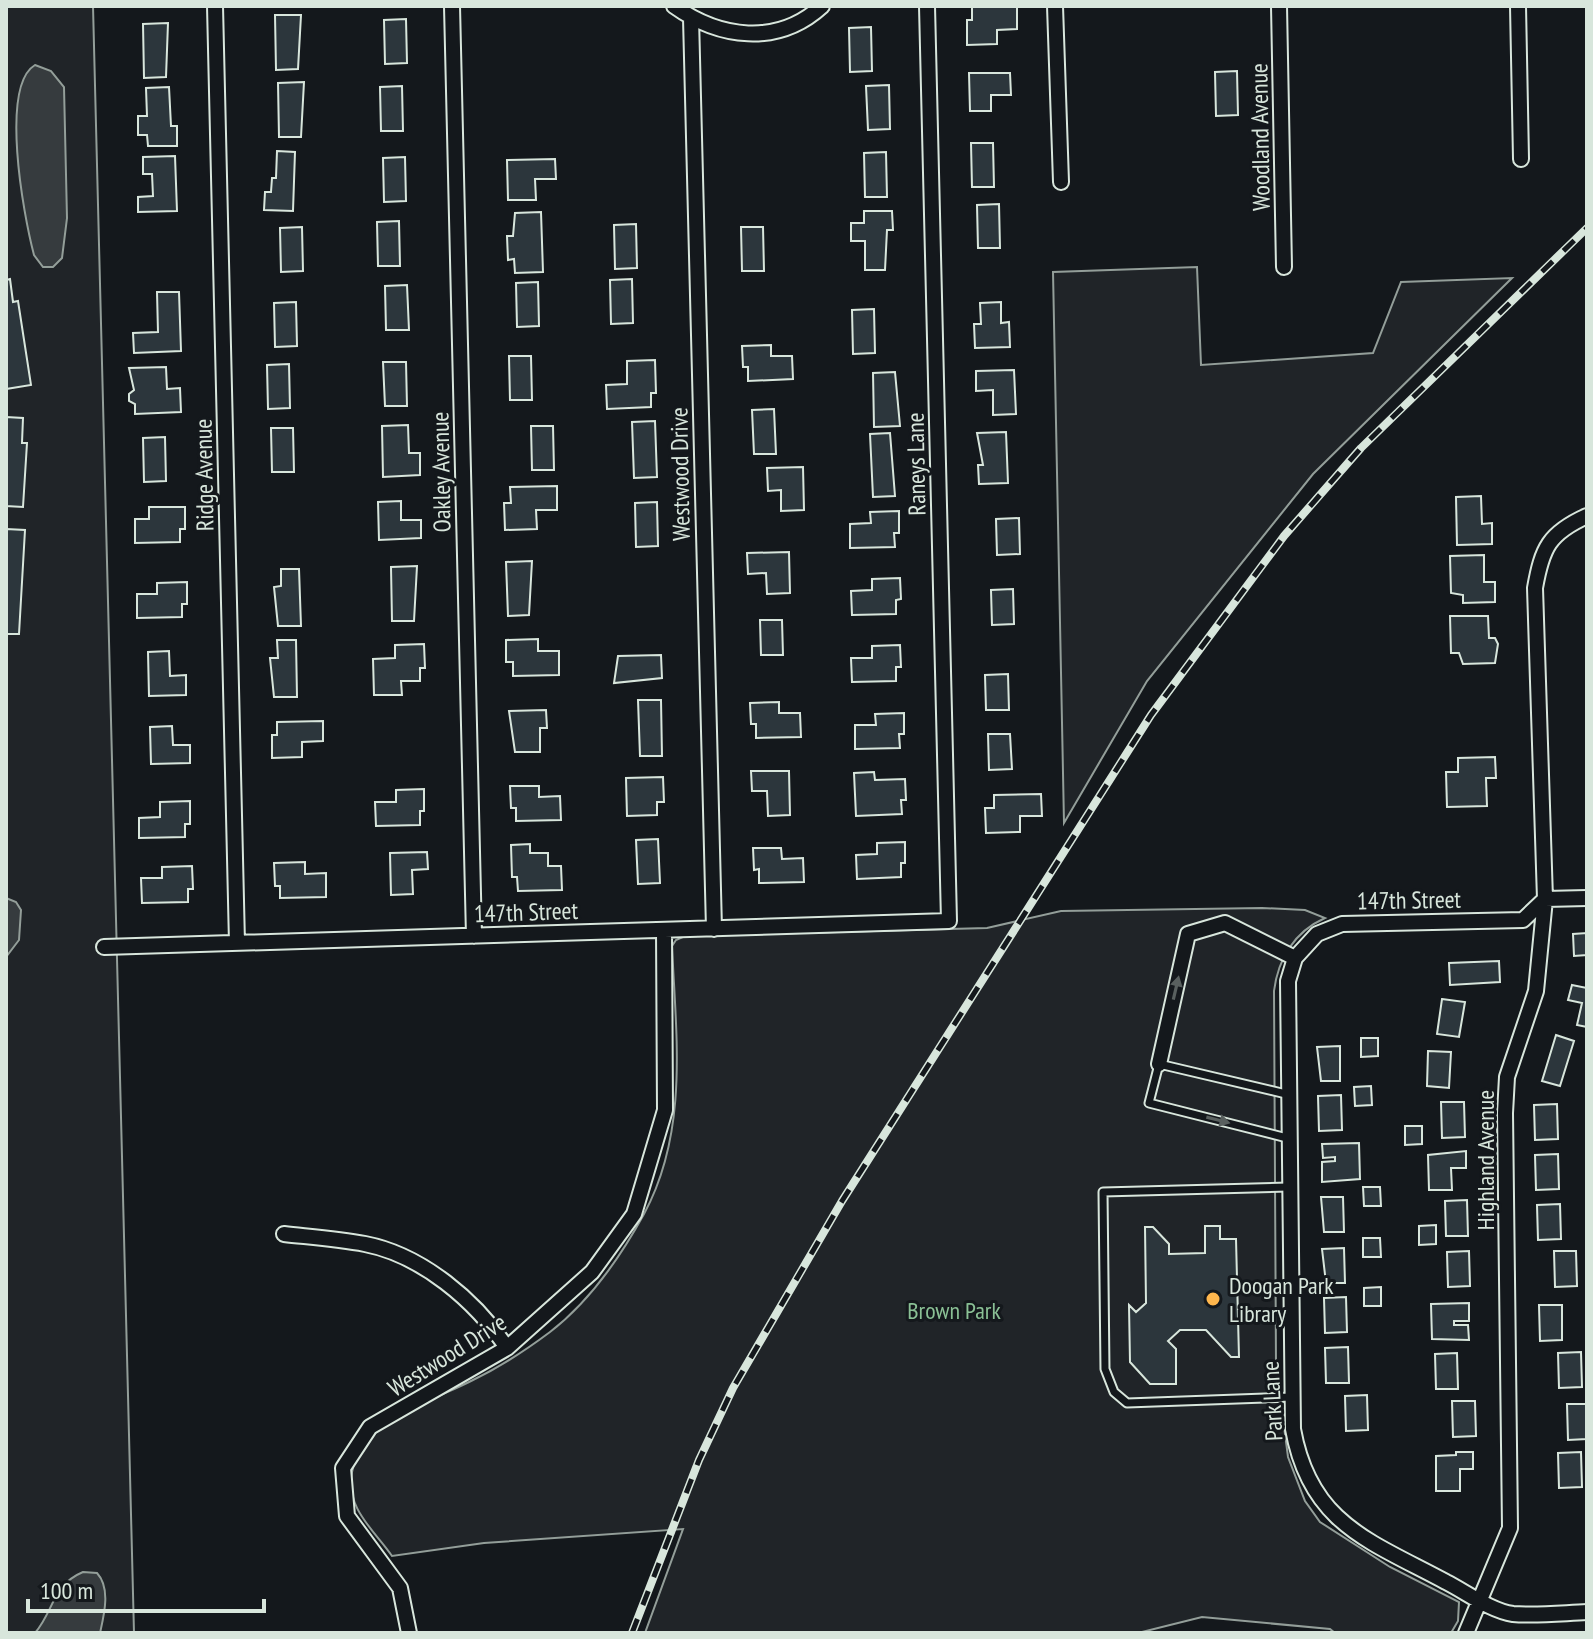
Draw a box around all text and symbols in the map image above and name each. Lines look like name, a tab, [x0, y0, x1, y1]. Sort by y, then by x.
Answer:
street label: Woodland Avenue	[1243, 63, 1277, 211]
street label: Westwood Drive	[663, 407, 697, 541]
street label: Oakley Avenue	[424, 411, 458, 533]
street label: Raneys Lane	[900, 412, 932, 516]
street label: Ridge Avenue	[188, 418, 220, 532]
street label: 147th Street	[1357, 884, 1462, 916]
street label: 147th Street	[473, 895, 579, 929]
one-way arrow	[1170, 975, 1183, 1000]
street label: Highland Avenue	[1470, 1090, 1501, 1230]
one-way arrow	[1206, 1115, 1231, 1127]
place label: Doogan Park Library	[1229, 1270, 1334, 1329]
marker: Doogan Park Library	[1204, 1290, 1222, 1308]
park label: Brown Park	[907, 1295, 1001, 1326]
street label: Westwood Drive	[382, 1306, 512, 1404]
street label: Park Lane	[1254, 1360, 1290, 1442]
scale bar	[28, 1563, 264, 1613]
text: 100 m	[40, 1575, 93, 1606]

